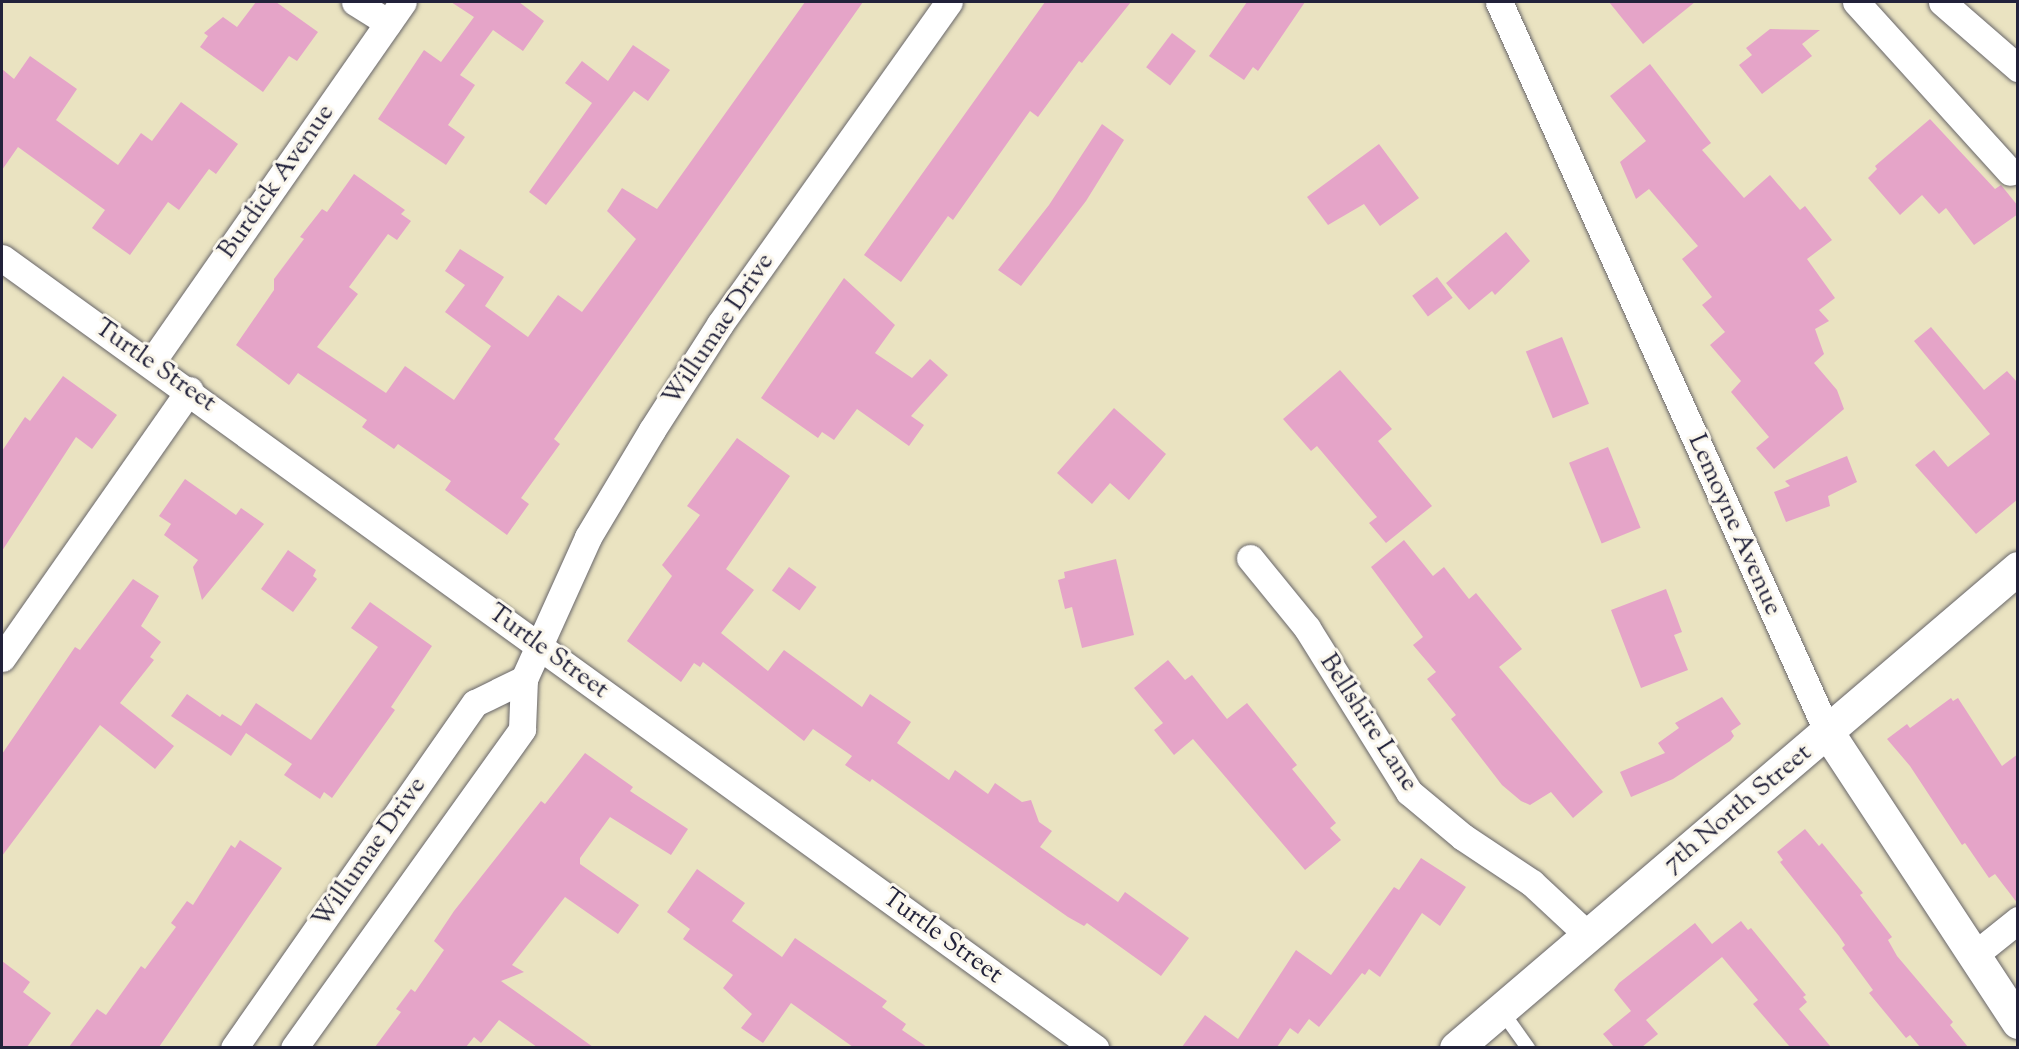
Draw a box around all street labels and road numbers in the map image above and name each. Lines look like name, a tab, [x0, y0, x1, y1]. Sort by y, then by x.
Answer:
street label: Burdick Avenue	[212, 99, 342, 265]
street label: Willumae Drive	[656, 248, 782, 412]
street label: Turtle Street	[88, 313, 222, 419]
street label: Lemoyne Avenue	[1680, 430, 1788, 620]
street label: Turtle Street	[482, 598, 614, 706]
street label: Bellshire Lane	[1312, 648, 1424, 798]
street label: 7th North Street	[1658, 738, 1818, 880]
street label: Willumae Drive	[306, 771, 434, 935]
street label: Turtle Street	[876, 883, 1008, 991]

